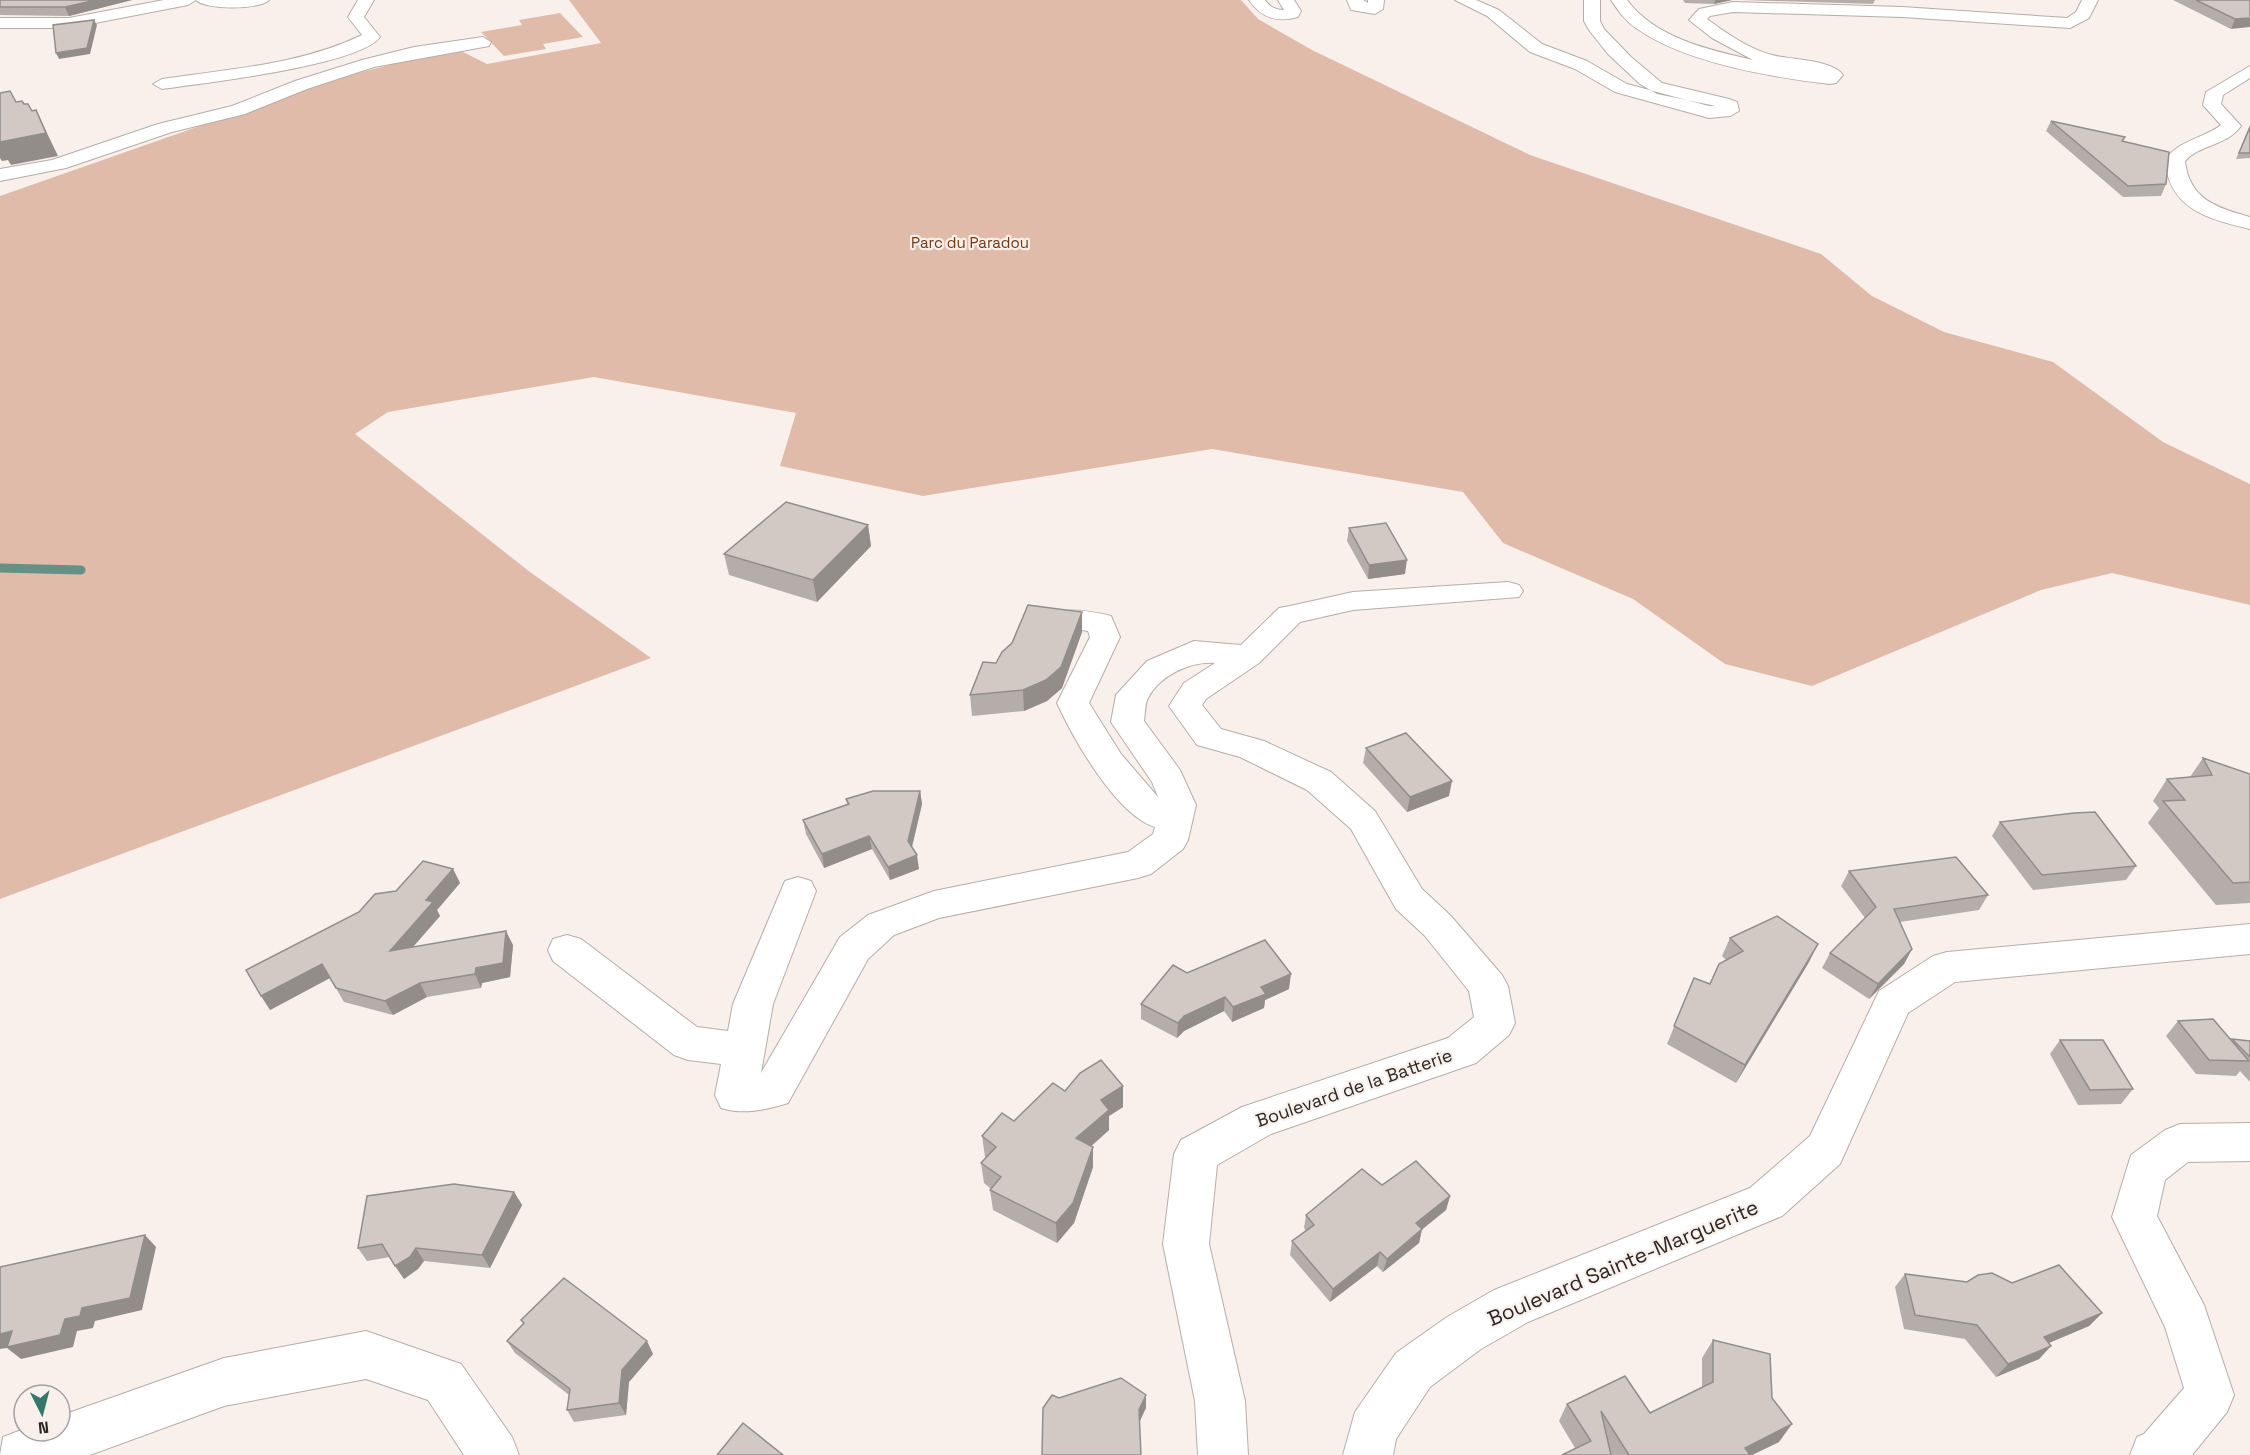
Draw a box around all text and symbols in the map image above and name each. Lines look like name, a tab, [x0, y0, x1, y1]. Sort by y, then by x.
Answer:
park label: Parc du Paradou	[911, 233, 1029, 252]
street label: Boulevard de la Batterie	[1253, 1043, 1455, 1132]
street label: Boulevard Sainte-Marguerite	[1483, 1193, 1762, 1332]
north arrow	[12, 1383, 72, 1443]
text: N	[37, 1416, 50, 1438]

